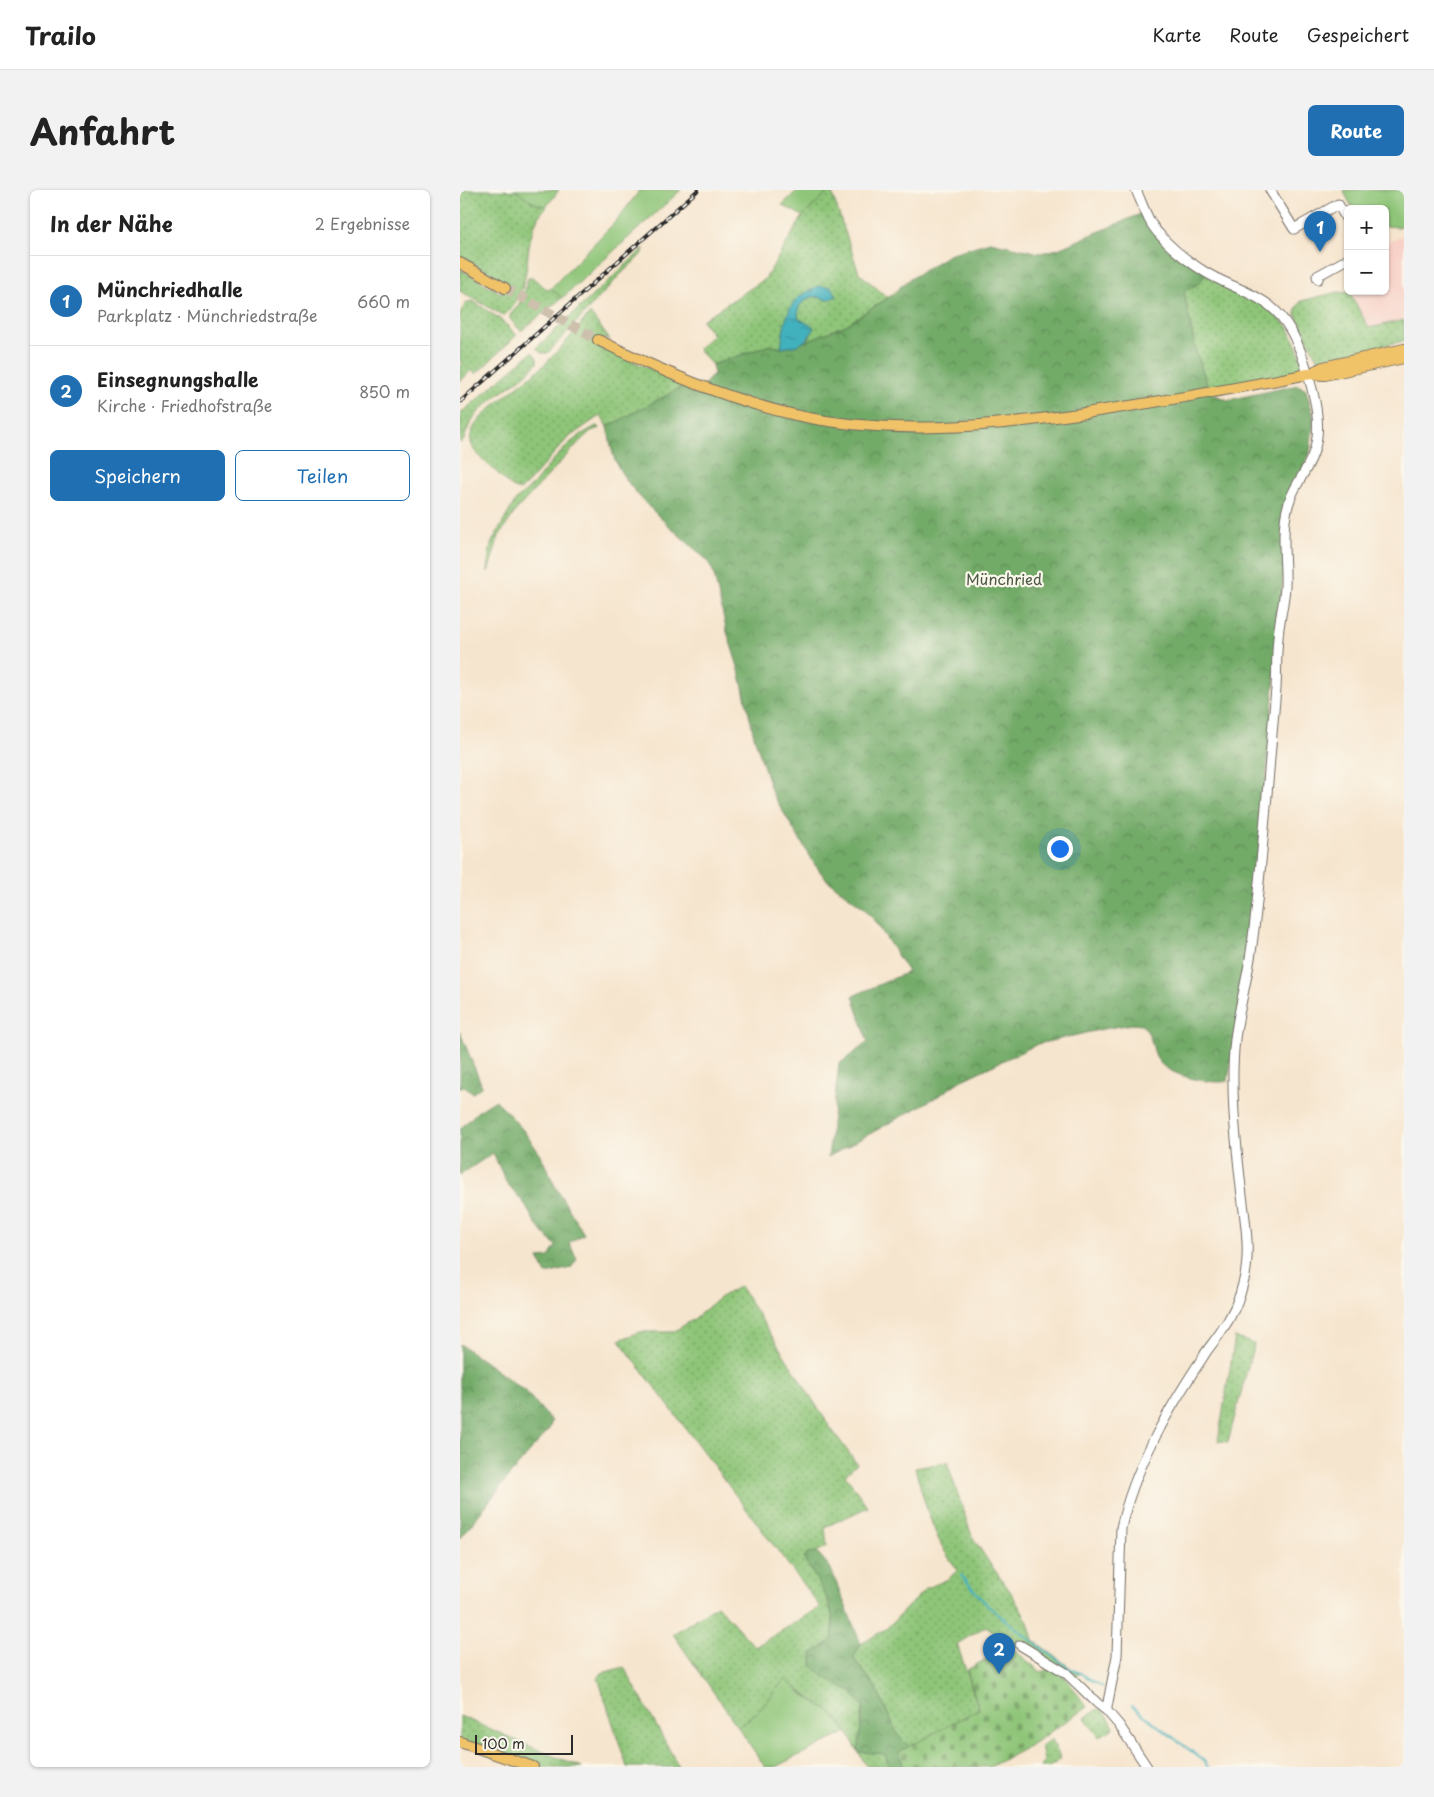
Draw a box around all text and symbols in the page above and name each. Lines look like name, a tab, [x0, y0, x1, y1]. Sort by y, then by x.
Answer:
text: Trailo	[25, 17, 96, 53]
text: Karte	[1153, 21, 1201, 48]
text: Route	[1229, 21, 1279, 48]
text: Gespeichert	[1307, 21, 1409, 48]
text: Anfahrt	[30, 104, 175, 157]
button: Route	[1308, 105, 1404, 156]
map controls	[1344, 205, 1389, 295]
button: +	[1344, 205, 1389, 250]
text: In der Nähe	[50, 207, 172, 239]
text: 2 Ergebnisse	[315, 211, 410, 235]
pin: 1	[1304, 211, 1336, 252]
button: −	[1344, 250, 1389, 295]
text: Münchriedhalle	[97, 275, 243, 303]
text: 1	[62, 289, 70, 313]
text: 660 m	[357, 289, 410, 313]
text: Parkplatz · Münchriedstraße	[97, 303, 318, 327]
text: Einsegnungshalle	[97, 365, 259, 393]
text: 2	[60, 379, 72, 403]
text: 850 m	[359, 379, 410, 403]
text: Kirche · Friedhofstraße	[97, 393, 272, 417]
button: Speichern	[50, 450, 225, 501]
button: Teilen	[235, 450, 410, 501]
park label: Münchried	[966, 567, 1042, 590]
your location	[1047, 836, 1073, 862]
pin: 2	[983, 1633, 1015, 1674]
scale bar	[475, 1732, 572, 1755]
text: 100 m	[482, 1733, 525, 1754]

